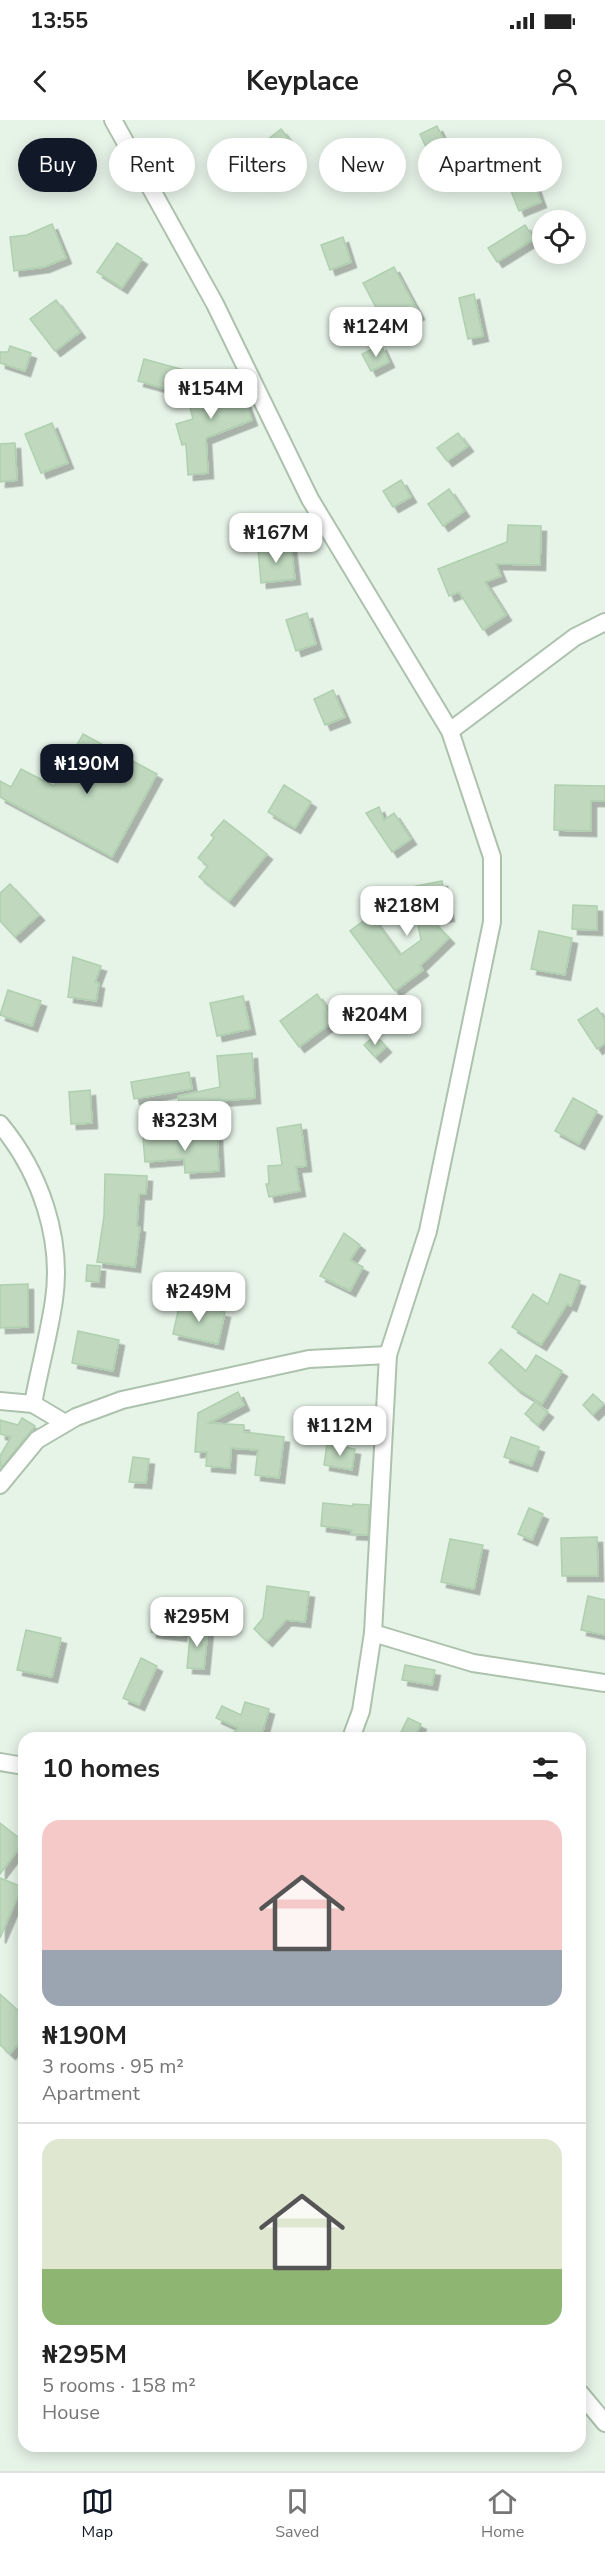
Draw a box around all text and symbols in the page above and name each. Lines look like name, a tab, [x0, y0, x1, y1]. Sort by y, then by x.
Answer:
text: 13:55	[30, 6, 88, 36]
text: Keyplace	[246, 63, 359, 100]
icon: back	[24, 65, 57, 98]
icon: person	[548, 65, 581, 98]
chip: Buy	[18, 138, 97, 192]
chip: Rent	[109, 138, 195, 192]
chip: Filters	[207, 138, 307, 192]
chip: New	[319, 138, 406, 192]
chip: Apartment	[418, 138, 562, 192]
map controls	[532, 210, 586, 264]
button: locate	[532, 210, 586, 264]
pin: ₦124M	[334, 307, 418, 358]
text: ₦124M	[343, 313, 409, 340]
pin: ₦154M	[169, 369, 253, 420]
text: ₦154M	[178, 375, 244, 402]
pin: ₦167M	[234, 513, 318, 564]
text: ₦167M	[243, 519, 309, 546]
pin: ₦190M	[45, 744, 129, 795]
text: ₦190M	[54, 750, 120, 777]
pin: ₦218M	[365, 886, 449, 937]
text: ₦218M	[374, 892, 440, 919]
pin: ₦204M	[333, 995, 417, 1046]
text: ₦204M	[342, 1001, 408, 1028]
pin: ₦323M	[143, 1101, 227, 1152]
text: ₦323M	[152, 1107, 218, 1134]
pin: ₦249M	[157, 1272, 241, 1323]
text: ₦249M	[166, 1278, 232, 1305]
pin: ₦112M	[298, 1406, 382, 1457]
text: ₦112M	[307, 1412, 373, 1439]
pin: ₦295M	[155, 1597, 239, 1648]
text: ₦295M	[164, 1603, 230, 1630]
text: 10 homes	[42, 1751, 160, 1786]
icon: filters	[529, 1752, 562, 1785]
icon: home	[248, 1859, 356, 1967]
text: ₦190M	[42, 2018, 127, 2053]
text: 3 rooms · 95 m²	[42, 2053, 184, 2080]
text: Apartment	[42, 2080, 140, 2107]
icon: home	[248, 2178, 356, 2286]
text: ₦295M	[42, 2337, 127, 2372]
text: 5 rooms · 158 m²	[42, 2372, 196, 2399]
text: House	[42, 2399, 100, 2426]
tab: Map	[81, 2485, 114, 2543]
tab: Saved	[275, 2485, 319, 2543]
tab: Home	[481, 2485, 524, 2543]

